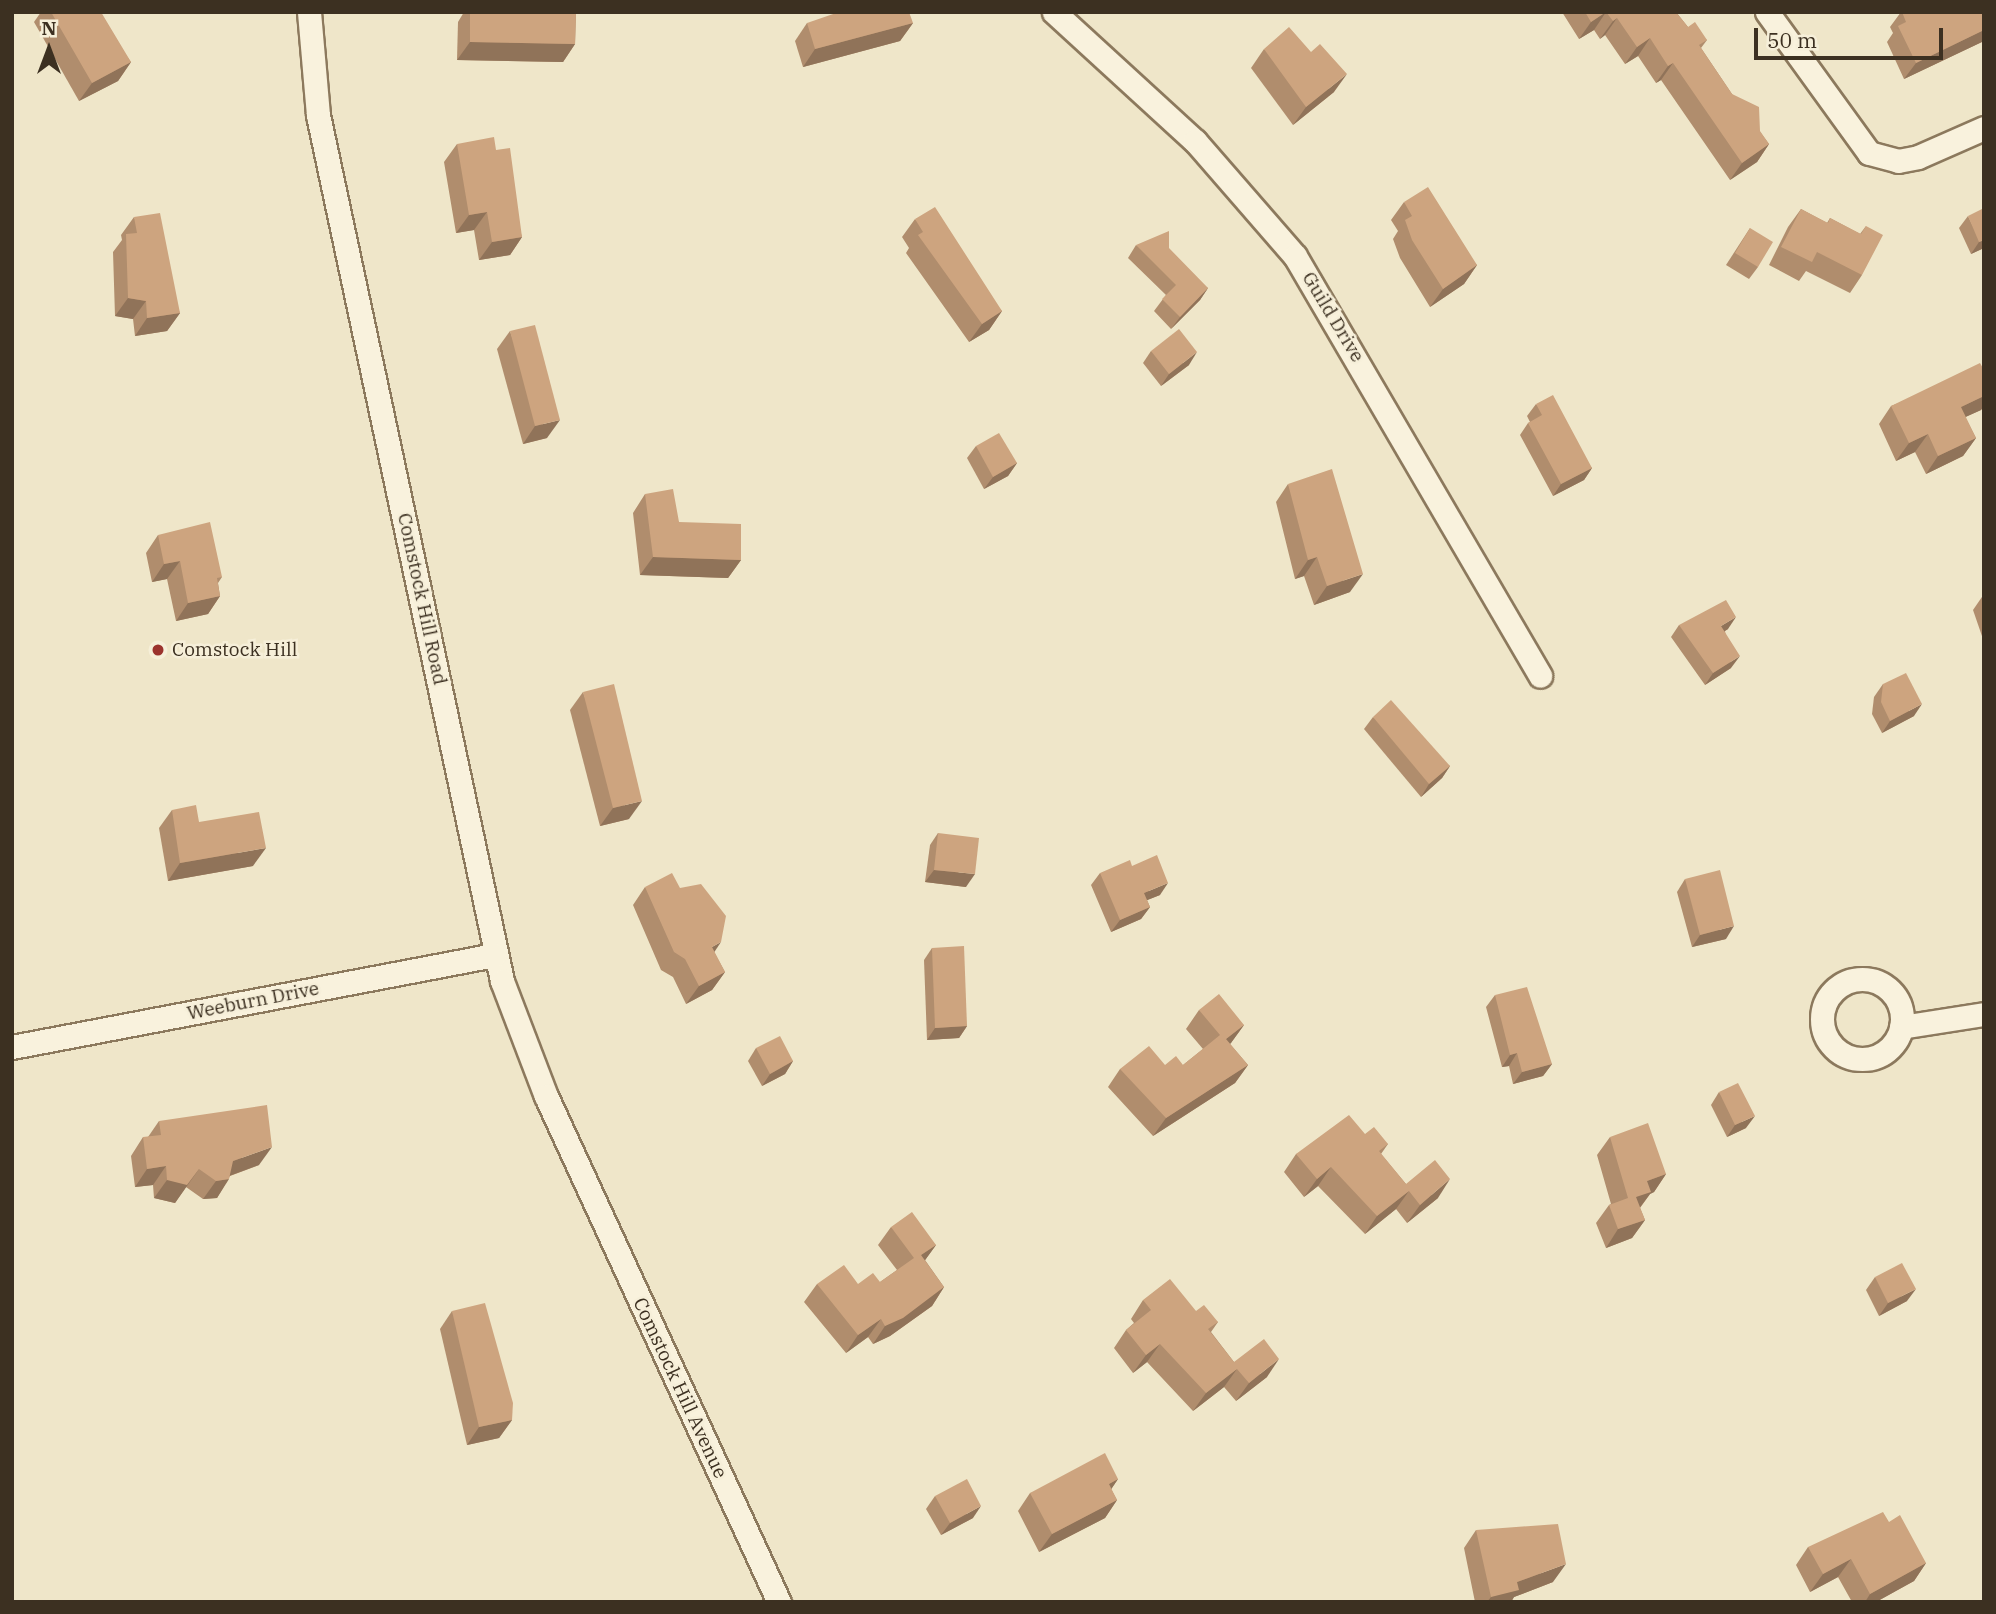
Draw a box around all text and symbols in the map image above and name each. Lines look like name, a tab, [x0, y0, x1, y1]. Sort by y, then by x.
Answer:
north arrow	[14, 14, 84, 84]
scale bar	[1758, 14, 1947, 58]
text: N	[41, 16, 57, 40]
text: 50 m	[1767, 26, 1817, 54]
street label: Guild Drive	[1297, 268, 1369, 366]
street label: Comstock Hill Road	[393, 511, 451, 687]
place label: Comstock Hill	[172, 639, 297, 661]
marker: Comstock Hill	[150, 642, 166, 658]
street label: Weeburn Drive	[185, 977, 321, 1025]
street label: Comstock Hill Avenue	[628, 1294, 732, 1482]

